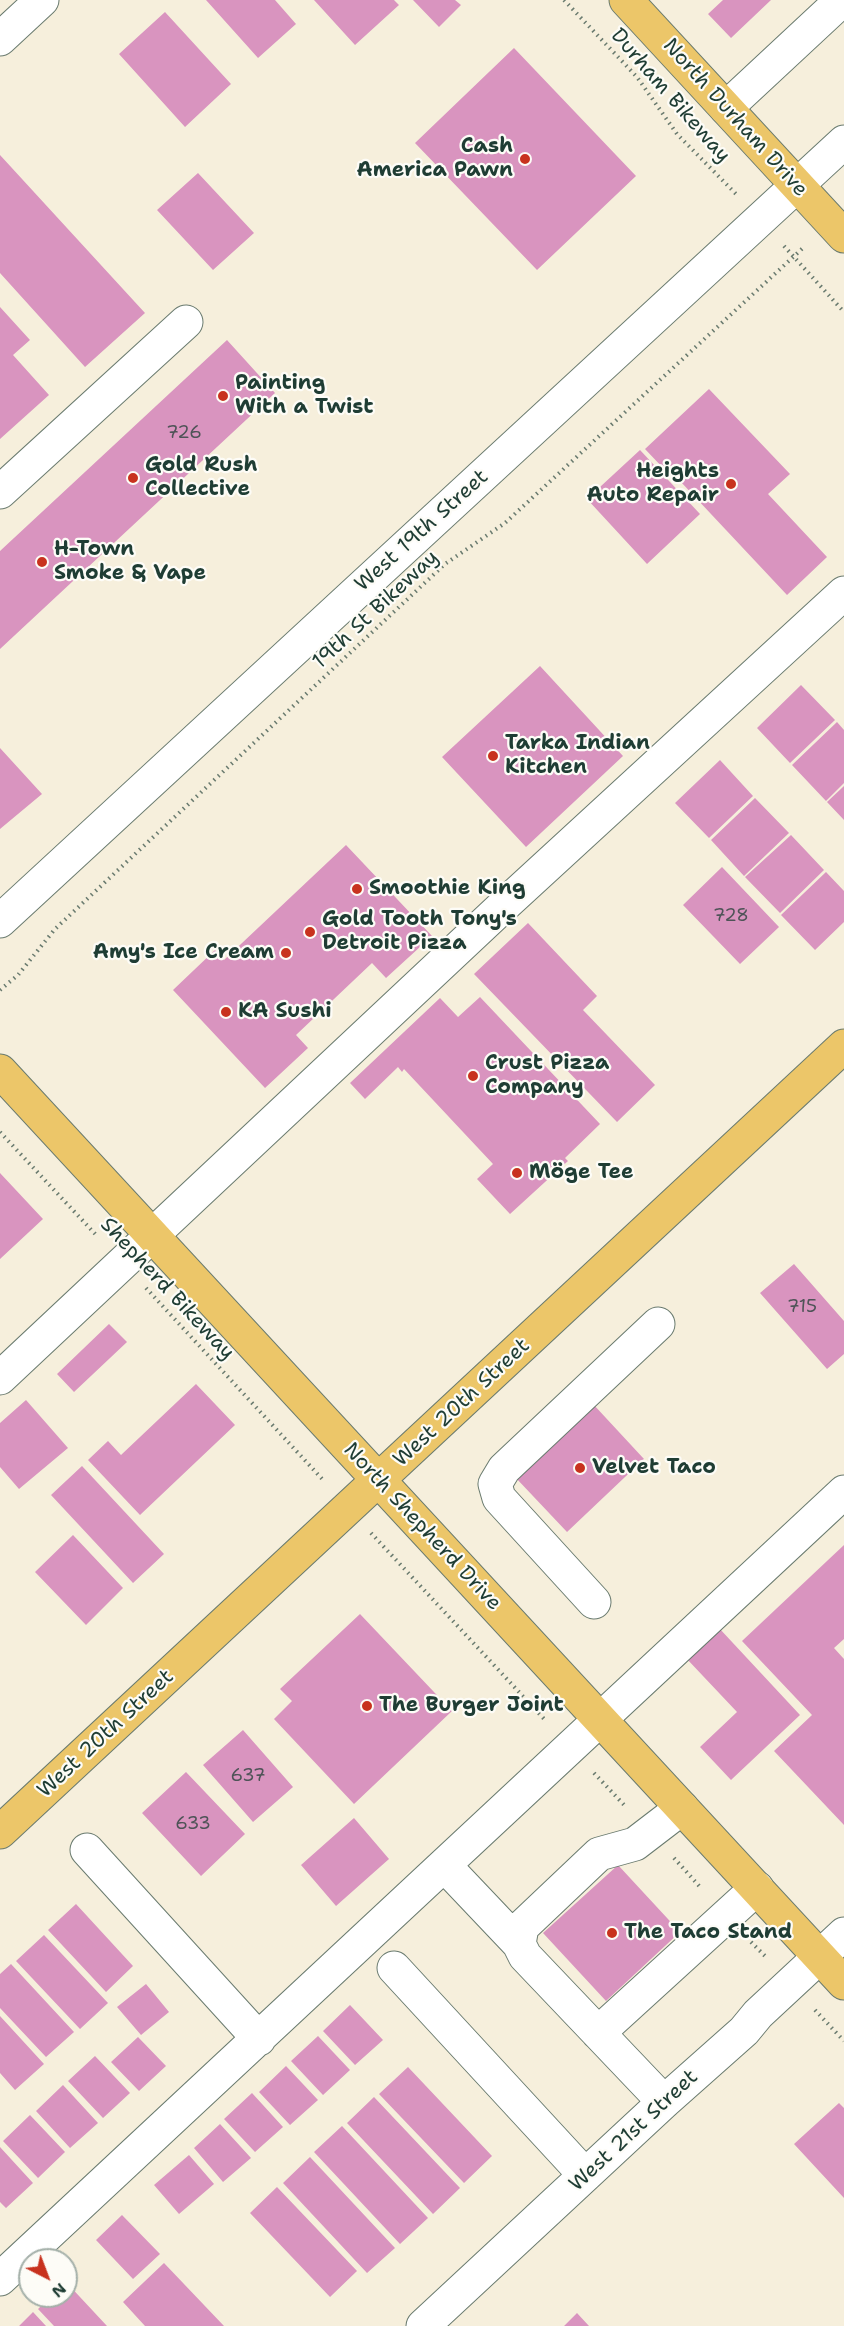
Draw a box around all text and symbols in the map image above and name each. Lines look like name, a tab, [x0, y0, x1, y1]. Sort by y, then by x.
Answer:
street label: Durham Bikeway	[605, 24, 735, 168]
street label: North Durham Drive	[657, 34, 813, 202]
place label: Cash America Pawn	[357, 134, 513, 184]
marker: Cash America Pawn	[518, 152, 532, 166]
place label: Painting With a Twist	[235, 371, 373, 421]
marker: Painting With a Twist	[216, 389, 230, 403]
house number: 726	[166, 422, 202, 444]
place label: Gold Rush Collective	[145, 453, 257, 503]
place label: Heights Auto Repair	[587, 459, 719, 509]
street label: West 19th Street	[350, 465, 494, 597]
marker: Gold Rush Collective	[126, 471, 140, 485]
marker: Heights Auto Repair	[724, 477, 738, 491]
place label: H-Town Smoke & Vape	[54, 537, 206, 587]
street label: 19th St Bikeway	[308, 545, 444, 675]
marker: H-Town Smoke & Vape	[35, 555, 49, 569]
place label: Tarka Indian Kitchen	[505, 731, 650, 781]
marker: Tarka Indian Kitchen	[486, 749, 500, 763]
place label: Smoothie King	[369, 876, 526, 902]
marker: Smoothie King	[350, 882, 364, 896]
house number: 728	[713, 905, 749, 927]
place label: Gold Tooth Tony's Detroit Pizza	[322, 907, 517, 957]
marker: Gold Tooth Tony's Detroit Pizza	[303, 925, 317, 939]
place label: Amy's Ice Cream	[93, 940, 274, 966]
marker: Amy's Ice Cream	[279, 946, 293, 960]
place label: KA Sushi	[238, 999, 332, 1025]
marker: KA Sushi	[219, 1005, 233, 1019]
place label: Crust Pizza Company	[485, 1051, 609, 1101]
marker: Crust Pizza Company	[466, 1069, 480, 1083]
place label: Möge Tee	[529, 1160, 634, 1186]
marker: Möge Tee	[510, 1166, 524, 1180]
street label: Shepherd Bikeway	[95, 1213, 239, 1365]
house number: 715	[787, 1296, 817, 1318]
street label: West 20th Street	[389, 1333, 535, 1473]
street label: North Shepherd Drive	[338, 1438, 506, 1616]
place label: Velvet Taco	[592, 1455, 716, 1481]
marker: Velvet Taco	[573, 1461, 587, 1475]
street label: West 20th Street	[33, 1664, 179, 1804]
place label: The Burger Joint	[379, 1693, 564, 1719]
marker: The Burger Joint	[360, 1699, 374, 1713]
house number: 637	[230, 1765, 266, 1787]
house number: 633	[175, 1813, 211, 1835]
place label: The Taco Stand	[624, 1920, 792, 1946]
marker: The Taco Stand	[605, 1926, 619, 1940]
street label: West 21st Street	[564, 2065, 704, 2197]
north arrow	[18, 2248, 78, 2308]
text: N	[47, 2278, 71, 2302]

